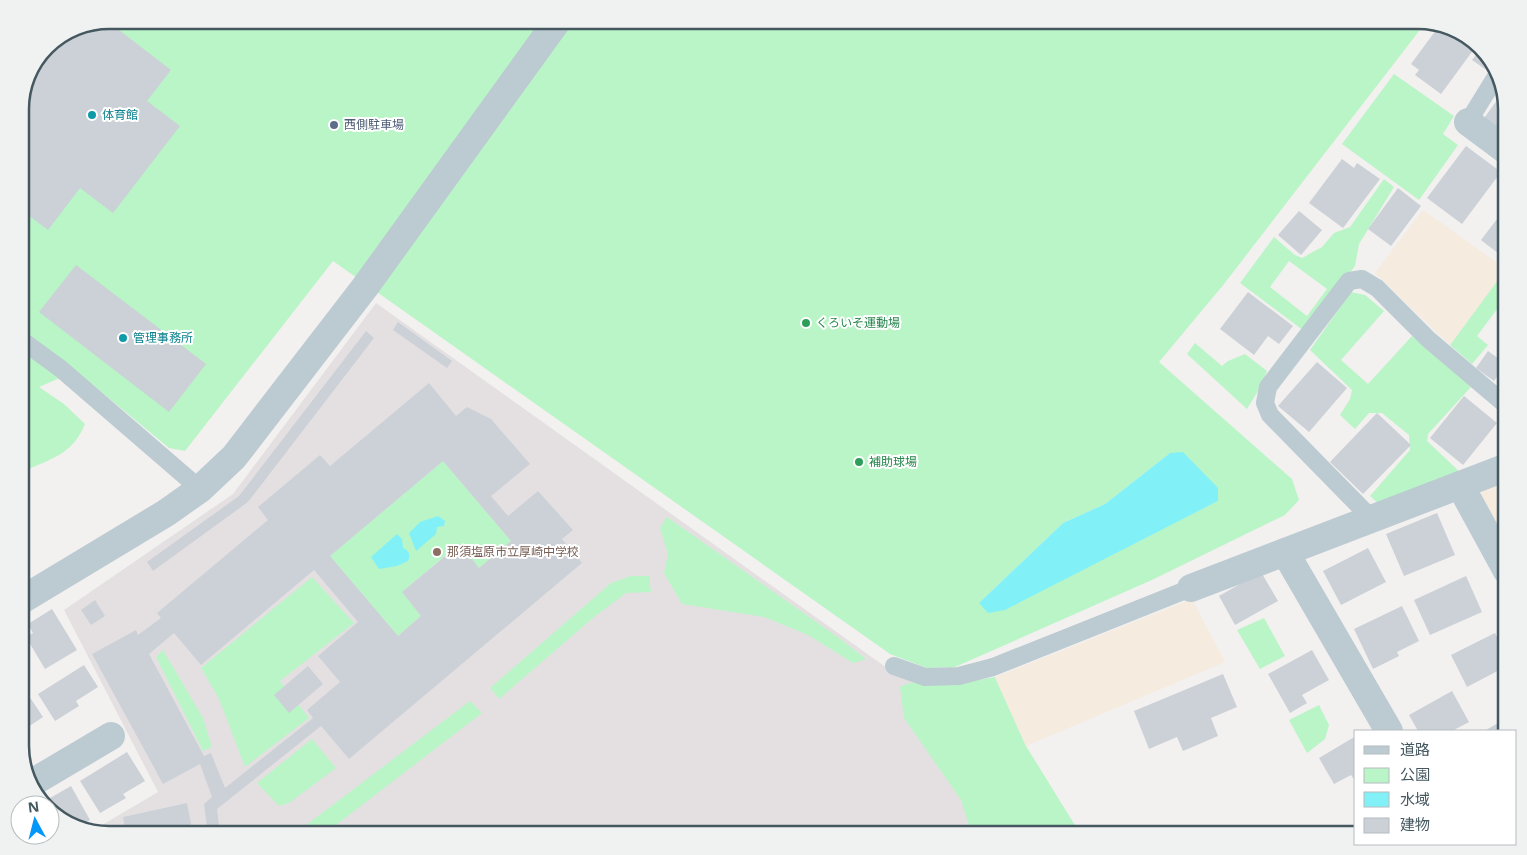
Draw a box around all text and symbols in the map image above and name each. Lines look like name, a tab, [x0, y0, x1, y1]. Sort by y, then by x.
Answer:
place label: 体育館	[102, 106, 138, 123]
marker: 体育館	[86, 109, 98, 121]
place label: 西側駐車場	[344, 116, 404, 133]
marker: 西側駐車場	[328, 119, 340, 131]
place label: くろいそ運動場	[816, 314, 900, 331]
marker: くろいそ運動場	[800, 317, 812, 329]
place label: 管理事務所	[133, 329, 193, 346]
marker: 管理事務所	[117, 332, 129, 344]
place label: 補助球場	[869, 453, 917, 470]
marker: 補助球場	[853, 456, 865, 468]
place label: 那須塩原市立厚崎中学校	[447, 543, 579, 560]
marker: 那須塩原市立厚崎中学校	[431, 546, 443, 558]
legend	[1354, 730, 1517, 845]
text: 道路	[1400, 739, 1430, 759]
text: 公園	[1400, 764, 1430, 784]
text: 水域	[1400, 789, 1430, 809]
north arrow	[10, 795, 60, 845]
text: N	[27, 796, 40, 817]
text: 建物	[1400, 814, 1430, 834]

